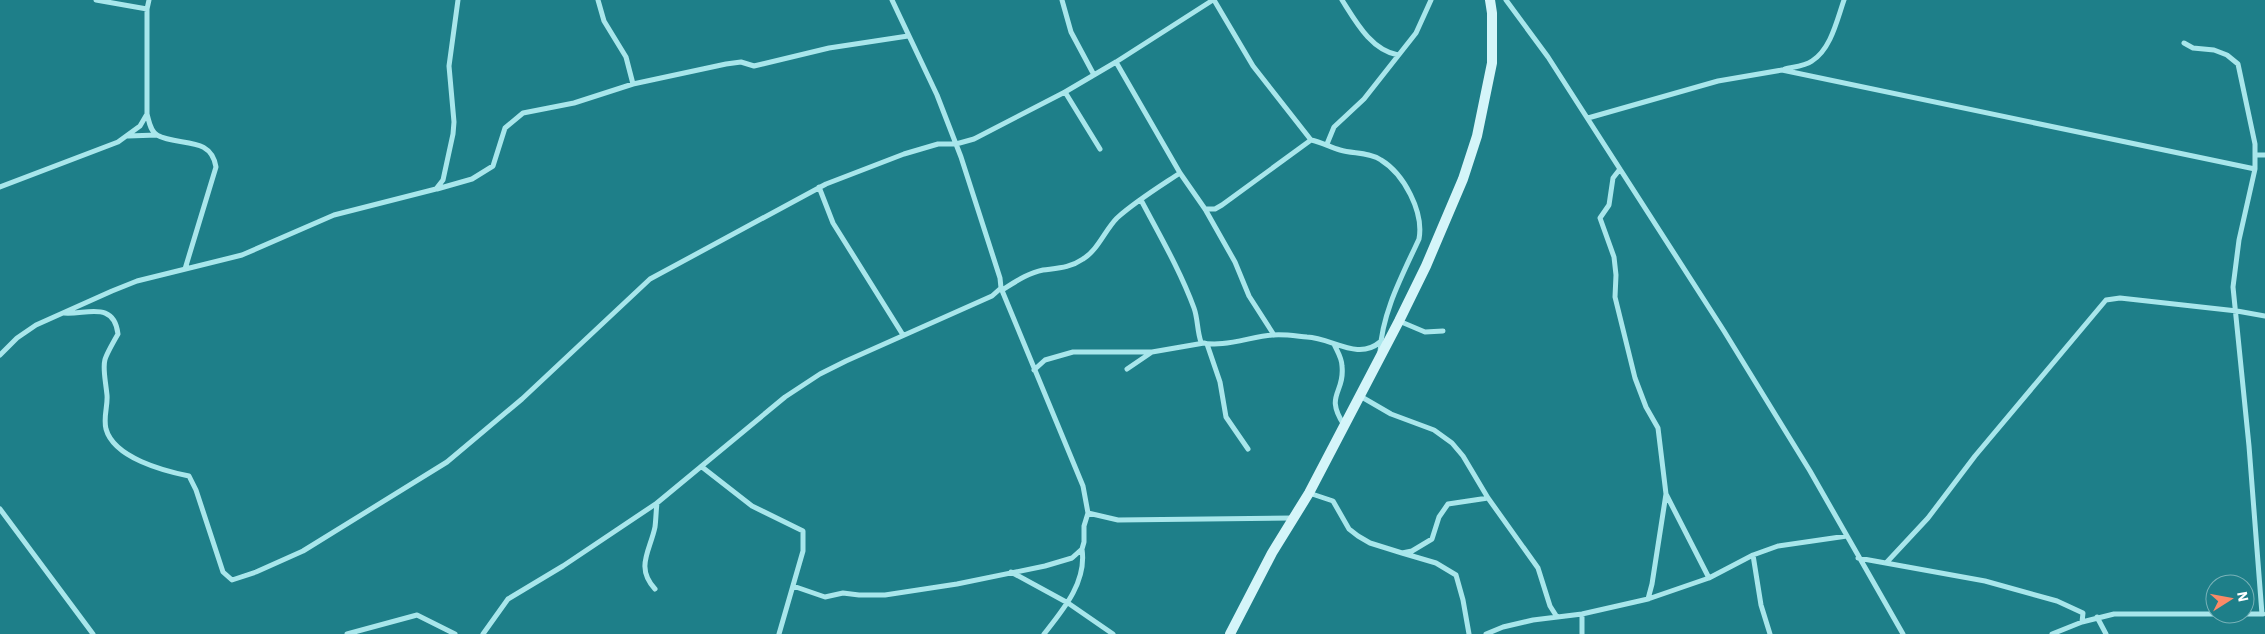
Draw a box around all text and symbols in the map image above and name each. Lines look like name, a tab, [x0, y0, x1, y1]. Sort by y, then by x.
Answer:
north arrow	[2205, 574, 2255, 624]
text: N	[2233, 590, 2253, 603]

